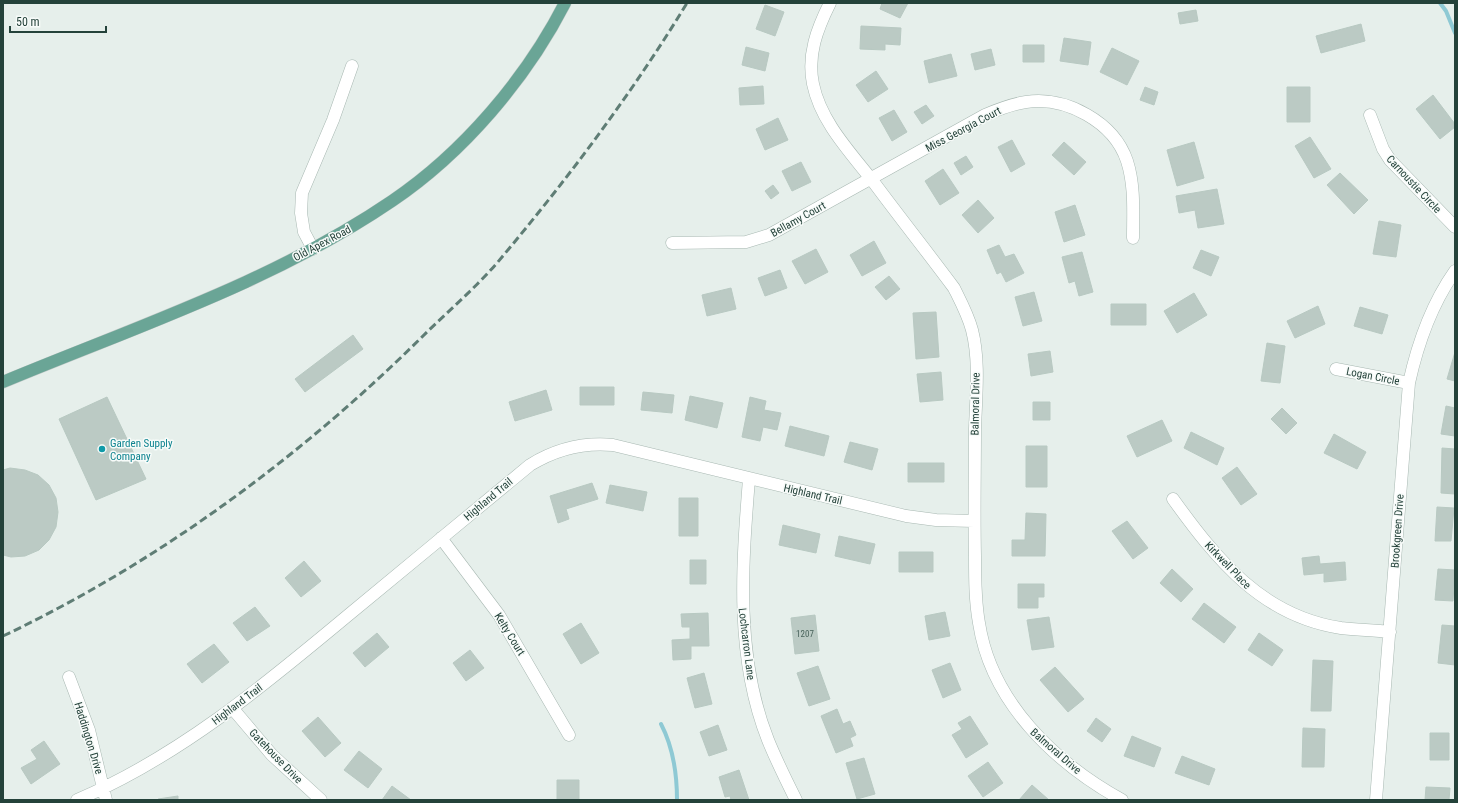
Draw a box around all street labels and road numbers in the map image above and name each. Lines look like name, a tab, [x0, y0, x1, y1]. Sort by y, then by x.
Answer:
street label: Miss Georgia Court	[923, 104, 1003, 155]
street label: Carnoustie Circle	[1384, 153, 1444, 216]
street label: Bellamy Court	[768, 199, 828, 240]
street label: Old Apex Road	[291, 223, 353, 264]
street label: Logan Circle	[1345, 365, 1401, 388]
street label: Balmoral Drive	[968, 372, 983, 436]
street label: Highland Trail	[461, 475, 515, 524]
street label: Highland Trail	[782, 481, 843, 508]
street label: Brookgreen Drive	[1388, 494, 1407, 568]
street label: Kirkwell Place	[1202, 539, 1253, 592]
street label: Lochcarron Lane	[736, 607, 757, 681]
street label: Kelty Court	[491, 611, 528, 658]
street label: Highland Trail	[210, 681, 265, 728]
street label: Haddington Drive	[71, 701, 106, 776]
street label: Gatehouse Drive	[246, 726, 305, 786]
street label: Balmoral Drive	[1028, 726, 1084, 777]

